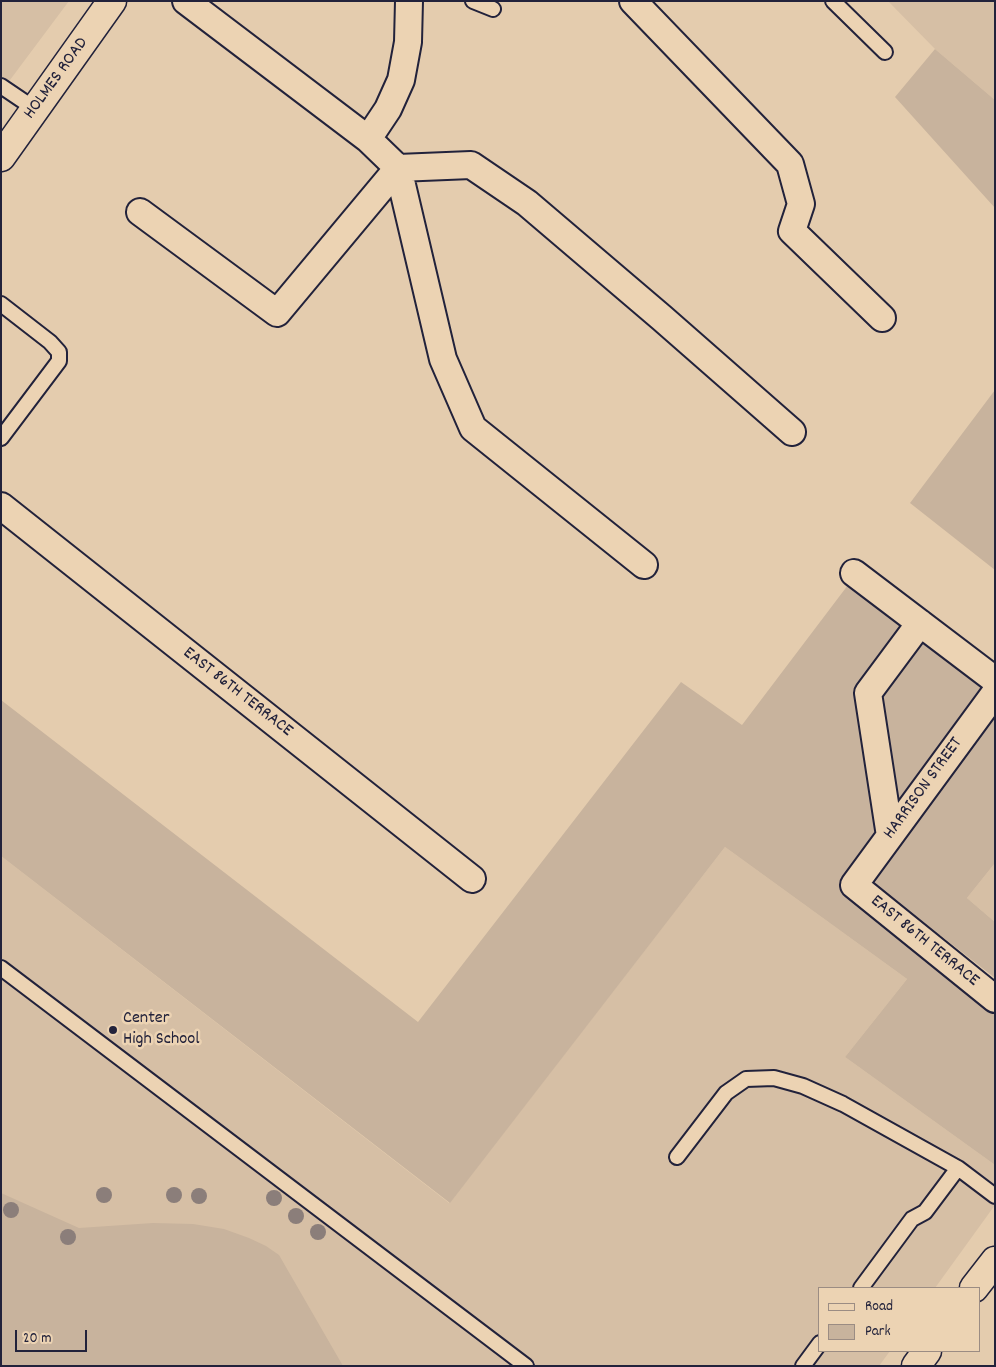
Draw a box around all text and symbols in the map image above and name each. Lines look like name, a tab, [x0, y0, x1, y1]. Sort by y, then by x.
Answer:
street label: HOLMES ROAD	[20, 34, 94, 124]
street label: EAST 86TH TERRACE	[178, 643, 296, 743]
street label: HARRISON STREET	[880, 734, 968, 844]
street label: EAST 86TH TERRACE	[865, 892, 983, 992]
place label: Center High School	[123, 1009, 199, 1052]
marker: Center High School	[107, 1024, 119, 1036]
legend	[818, 1287, 981, 1352]
text: Road	[865, 1296, 893, 1318]
scale bar	[18, 1320, 90, 1352]
text: Park	[865, 1321, 891, 1343]
text: 20 m	[23, 1328, 51, 1350]

